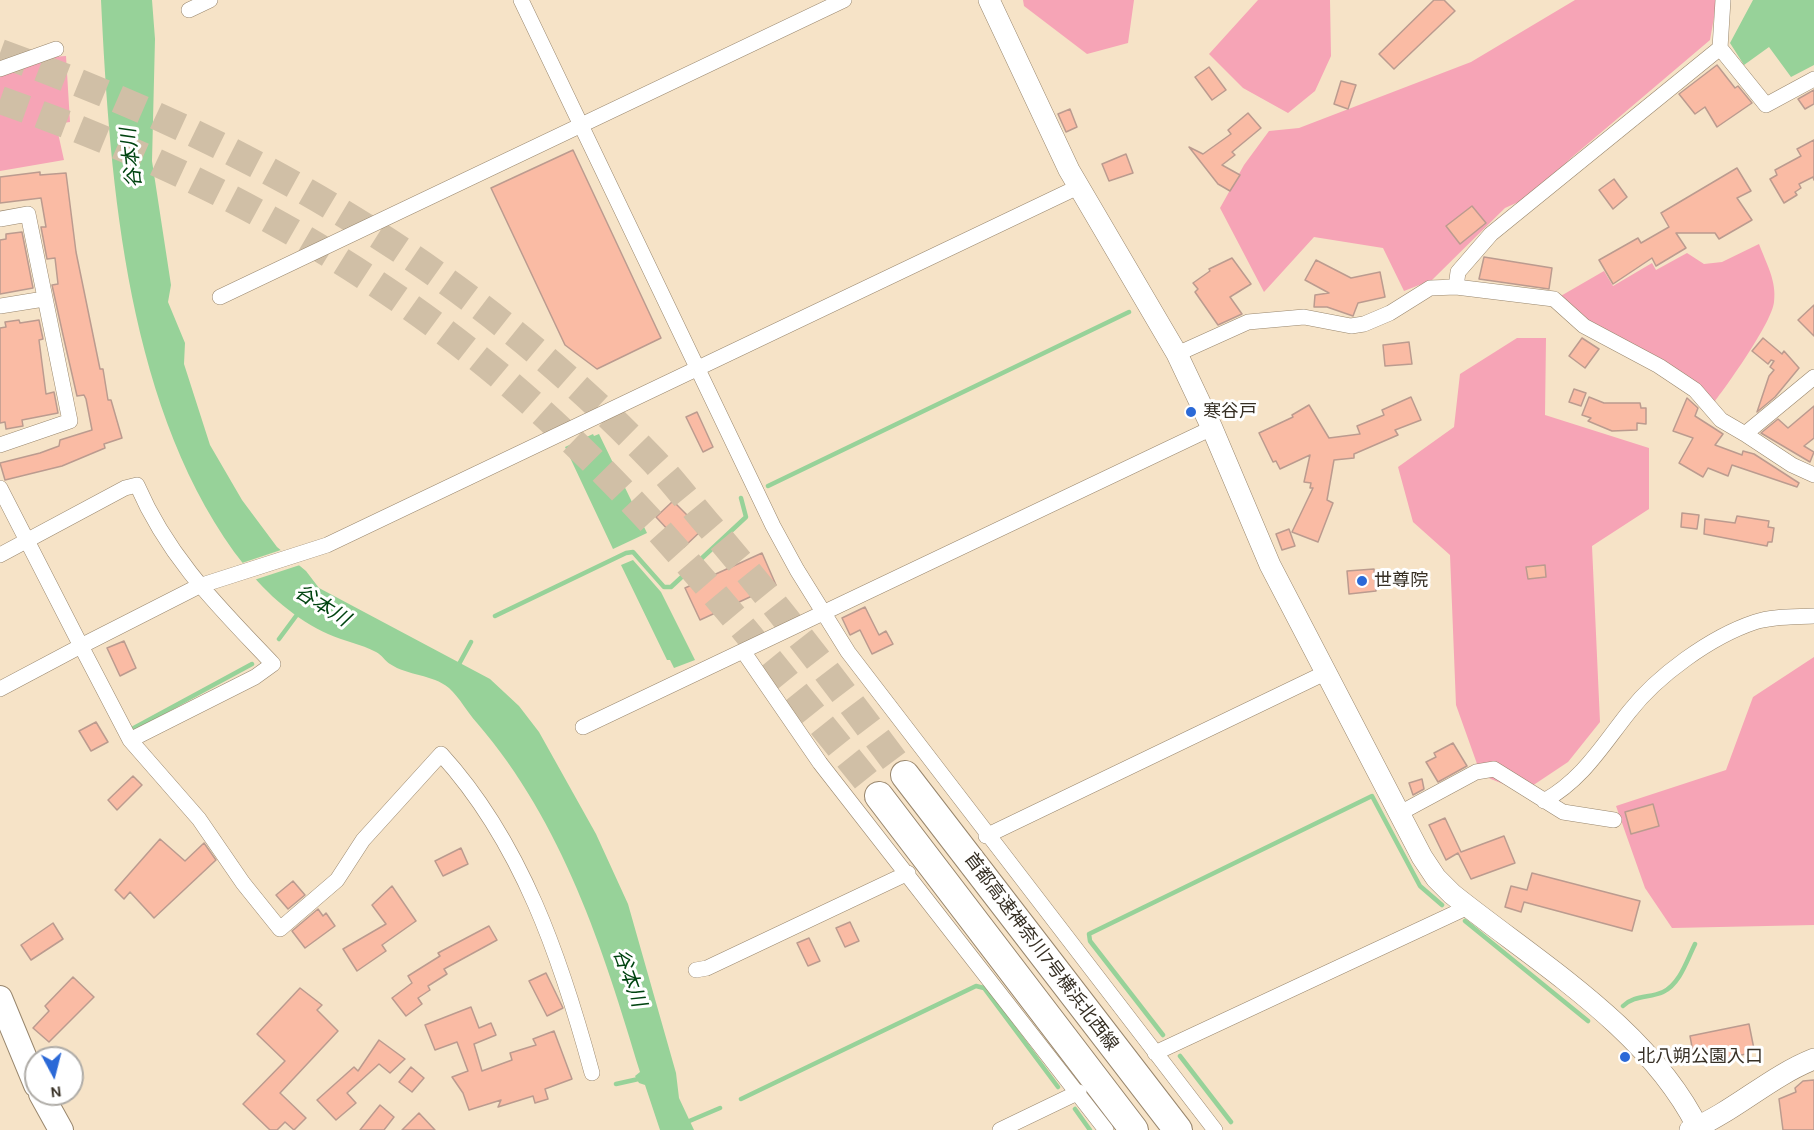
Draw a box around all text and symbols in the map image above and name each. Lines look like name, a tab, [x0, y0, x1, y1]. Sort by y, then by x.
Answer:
water label: 谷本川	[117, 127, 147, 189]
place label: 寒谷戸	[1203, 401, 1257, 423]
marker: 寒谷戸	[1184, 405, 1198, 419]
place label: 世尊院	[1374, 570, 1428, 592]
marker: 世尊院	[1355, 574, 1369, 588]
water label: 谷本川	[290, 580, 354, 632]
street label: 首都高速神奈川7号横浜北西線	[959, 849, 1123, 1055]
water label: 谷本川	[607, 946, 651, 1010]
north arrow	[24, 1046, 84, 1106]
place label: 北八朔公園入口	[1637, 1046, 1763, 1068]
marker: 北八朔公園入口	[1618, 1050, 1632, 1064]
text: N	[49, 1082, 63, 1103]

